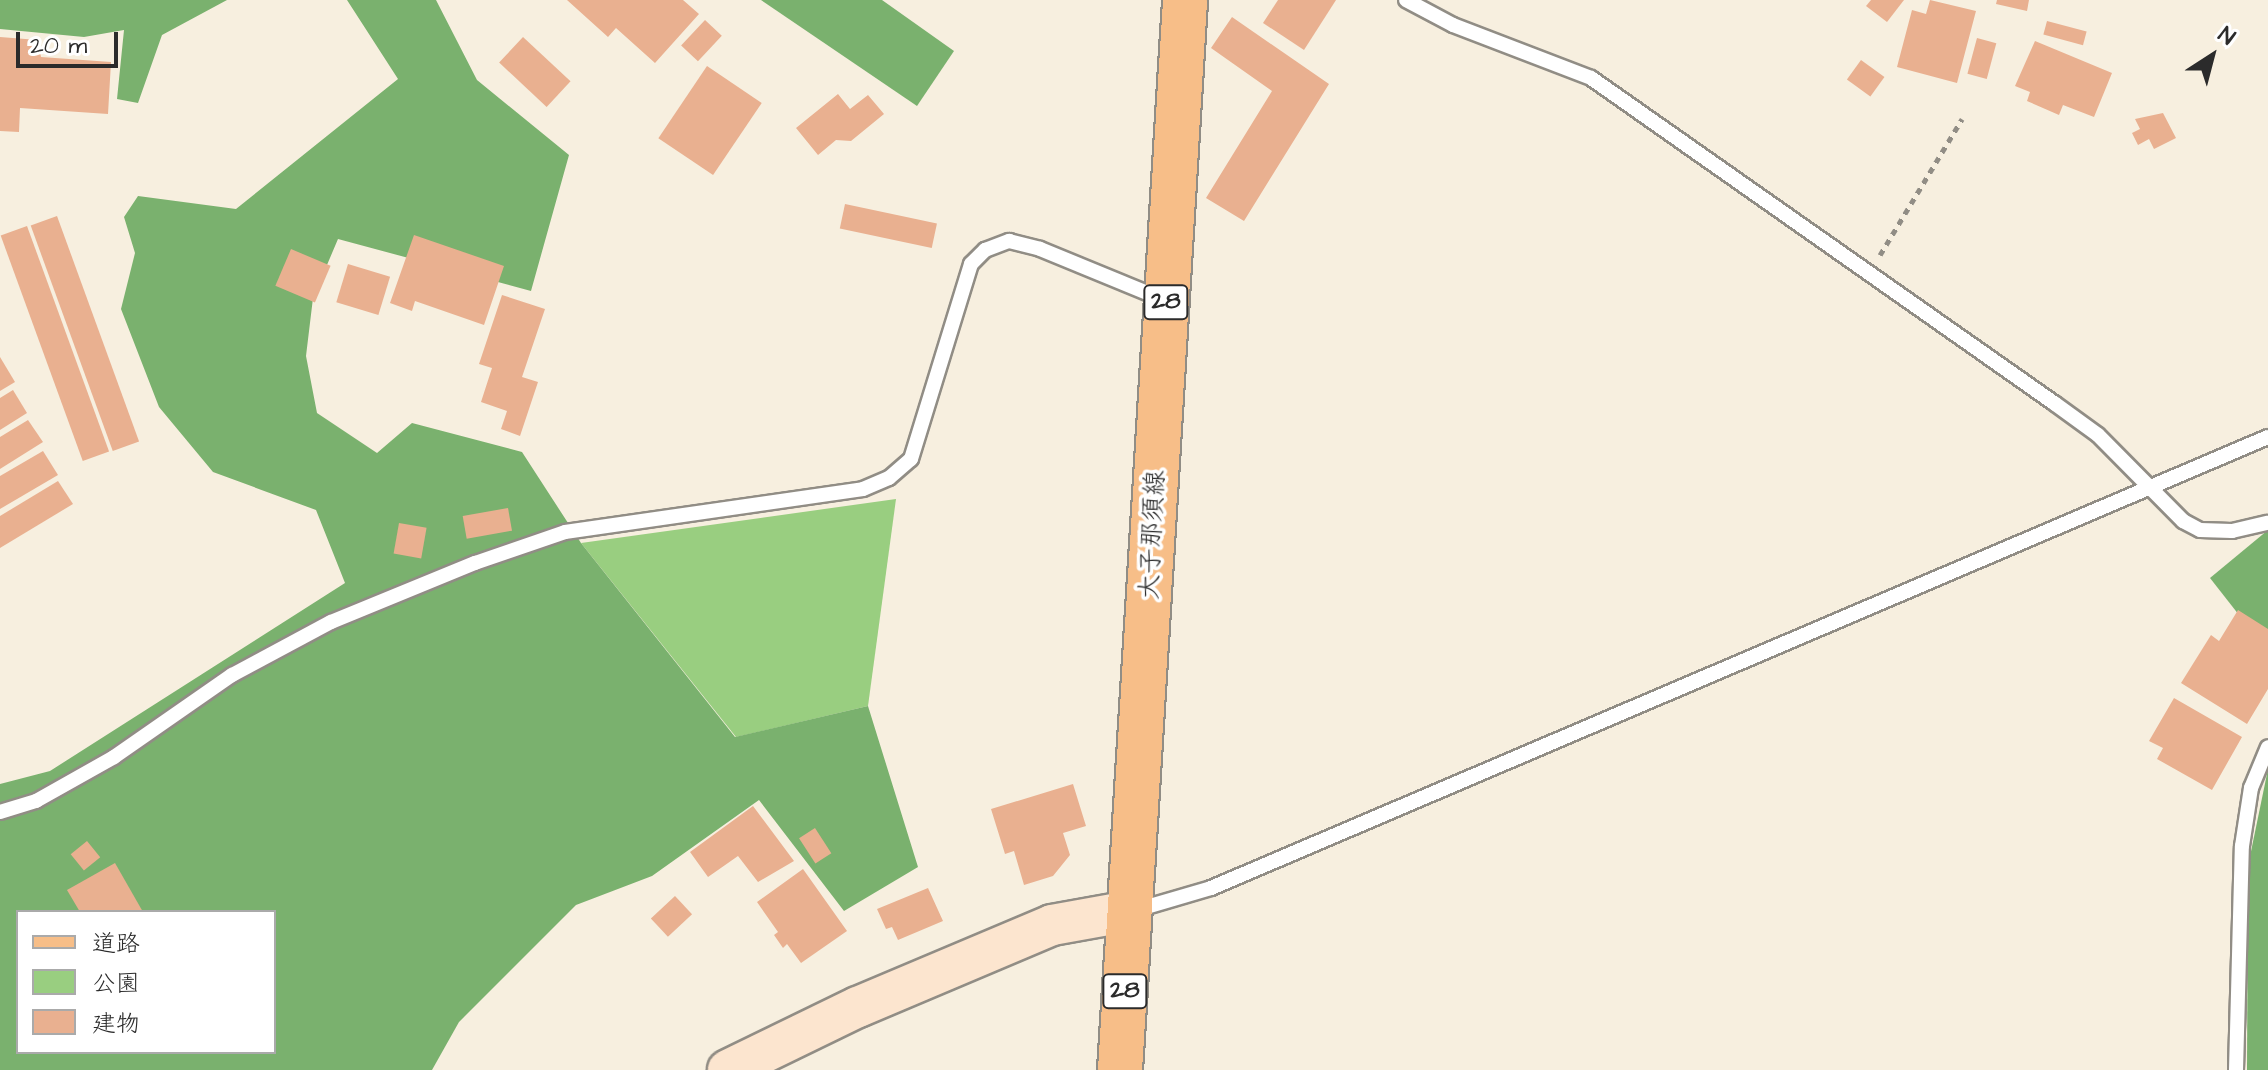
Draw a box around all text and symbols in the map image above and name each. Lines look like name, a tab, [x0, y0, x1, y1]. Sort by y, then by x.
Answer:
scale bar	[20, 16, 122, 66]
north arrow	[2172, 16, 2252, 96]
text: N	[2212, 20, 2241, 53]
text: 20 m	[30, 29, 87, 63]
road number: 28	[1142, 282, 1190, 322]
street label: 大子那須線	[1134, 469, 1172, 601]
legend	[16, 910, 276, 1054]
text: 道路	[92, 927, 140, 961]
text: 公園	[92, 967, 140, 1001]
road number: 28	[1101, 971, 1149, 1011]
text: 建物	[92, 1007, 140, 1041]

